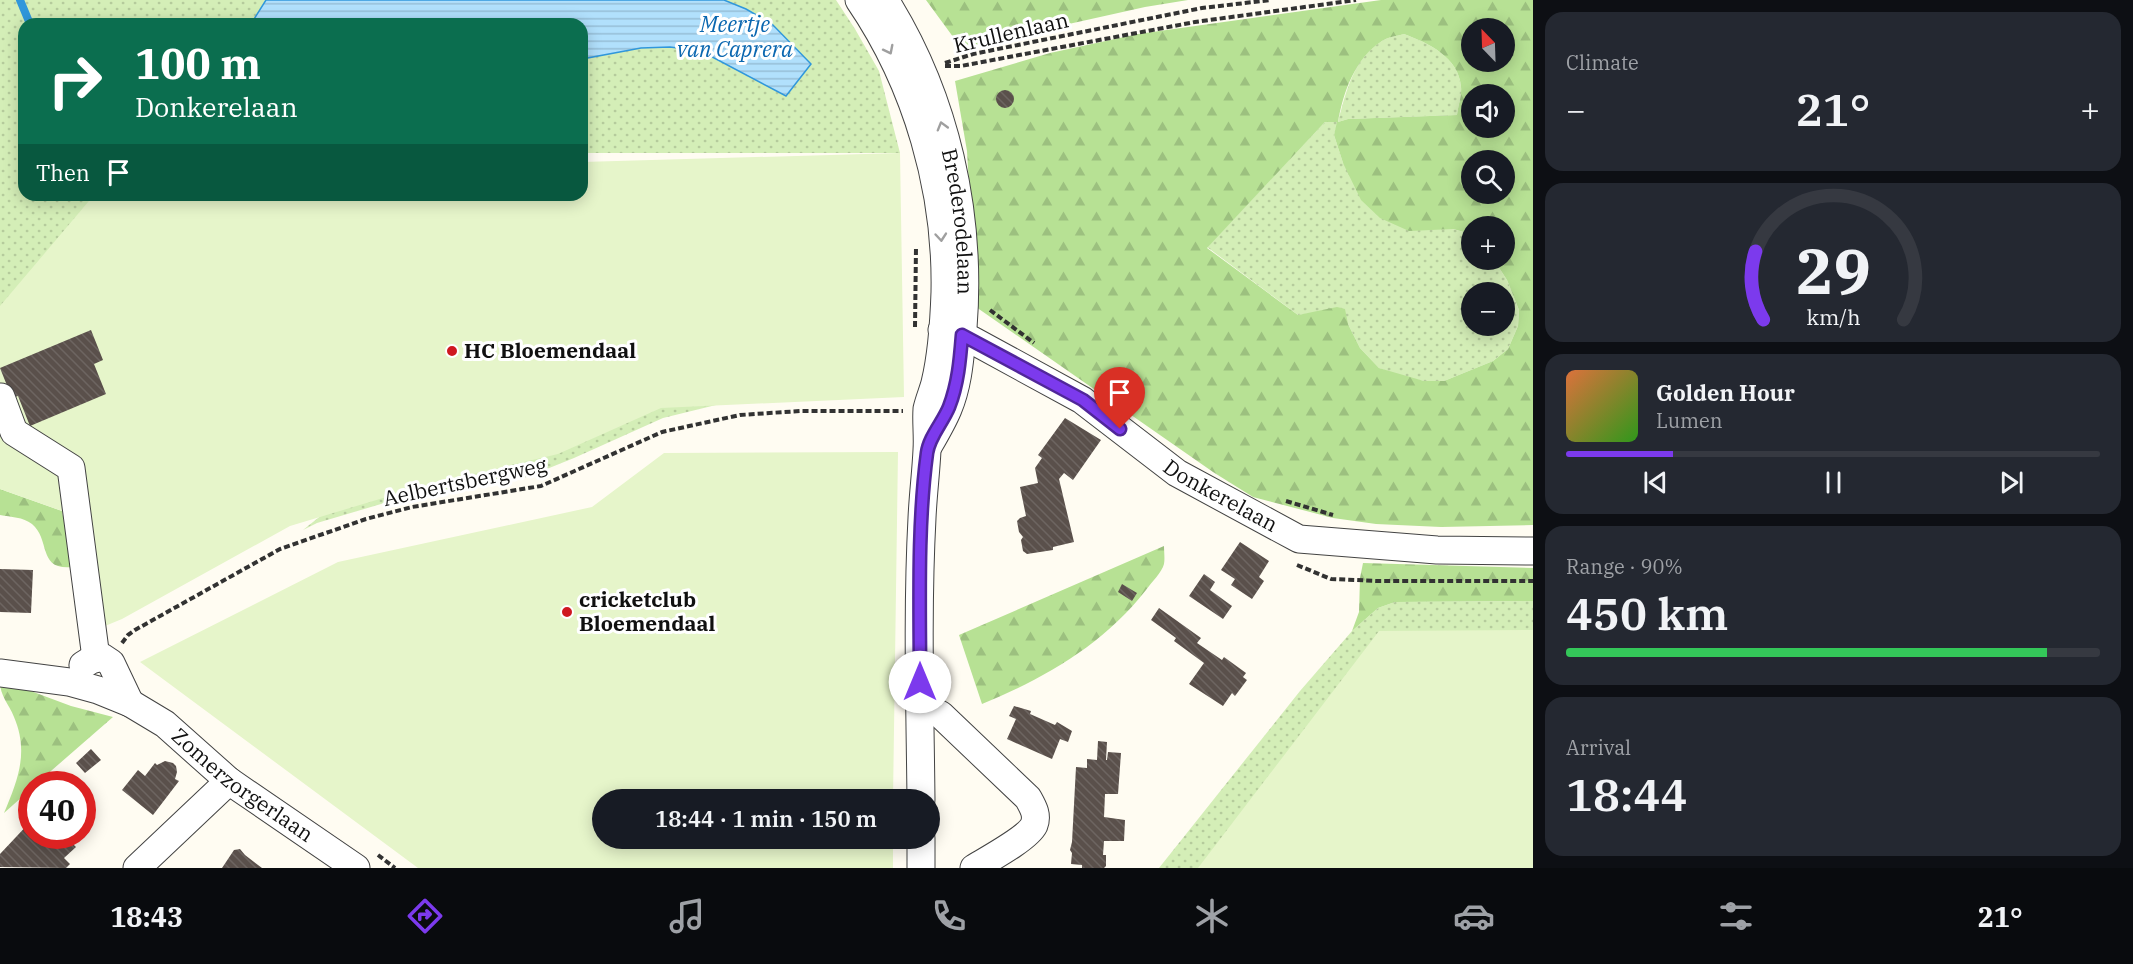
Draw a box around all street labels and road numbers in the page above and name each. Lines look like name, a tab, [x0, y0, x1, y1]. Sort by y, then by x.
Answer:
street label: Krullenlaan	[950, 5, 1071, 59]
street label: Brederodelaan	[936, 146, 980, 295]
street label: Aelbertsbergweg	[380, 450, 550, 512]
street label: Donkerelaan	[1158, 453, 1283, 538]
street label: Zomerzorgerlaan	[166, 721, 319, 848]

